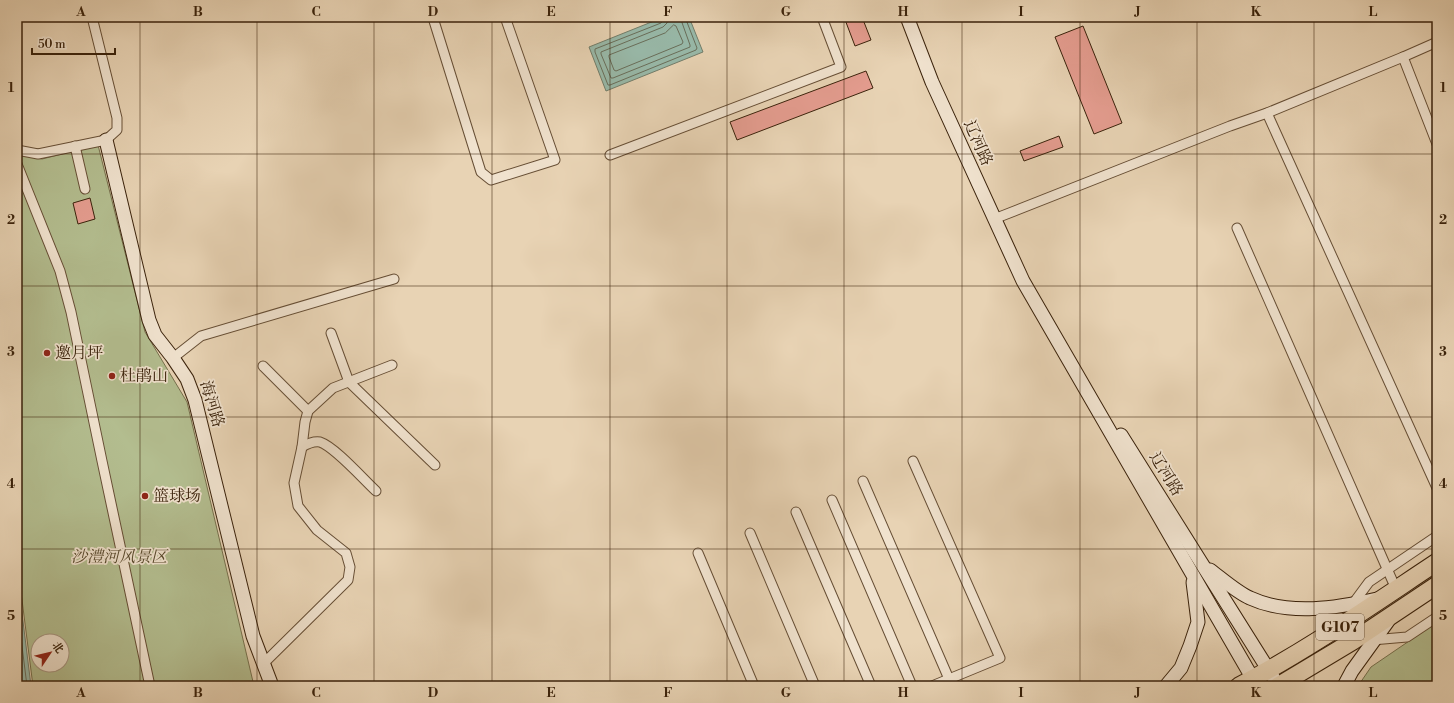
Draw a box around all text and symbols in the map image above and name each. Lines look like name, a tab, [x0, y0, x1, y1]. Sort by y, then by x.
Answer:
text: A	[75, 4, 86, 20]
text: B	[193, 4, 203, 20]
text: C	[311, 4, 321, 20]
text: D	[428, 4, 438, 20]
text: E	[546, 4, 556, 20]
text: F	[663, 4, 673, 20]
text: G	[781, 4, 792, 20]
text: H	[898, 4, 909, 20]
text: I	[1018, 4, 1024, 20]
text: J	[1133, 4, 1141, 20]
text: K	[1251, 4, 1262, 20]
text: L	[1369, 4, 1378, 20]
scale bar	[32, 30, 115, 56]
text: 50 m	[38, 37, 66, 52]
text: 1	[8, 80, 15, 96]
text: 1	[1440, 80, 1447, 96]
street label: 辽河路	[959, 117, 997, 169]
text: 2	[7, 212, 15, 228]
text: 2	[1439, 212, 1447, 228]
place label: 邀月坪	[55, 343, 103, 363]
text: 3	[7, 344, 15, 360]
text: 3	[1439, 344, 1447, 360]
marker: 邀月坪	[42, 348, 52, 358]
place label: 杜鹃山	[120, 366, 168, 386]
marker: 杜鹃山	[107, 371, 117, 381]
street label: 海河路	[195, 378, 229, 430]
street label: 辽河路	[1145, 448, 1187, 500]
text: 4	[7, 476, 16, 492]
text: 4	[1439, 476, 1448, 492]
place label: 篮球场	[153, 486, 201, 506]
marker: 篮球场	[140, 491, 150, 501]
park label: 沙澧河风景区	[71, 547, 169, 567]
text: 5	[7, 608, 15, 624]
text: 5	[1439, 608, 1447, 624]
road number: G107	[1316, 614, 1364, 640]
north arrow	[30, 633, 70, 673]
text: 北	[48, 639, 66, 656]
text: A	[75, 685, 86, 701]
text: B	[193, 685, 203, 701]
text: C	[311, 685, 321, 701]
text: D	[428, 685, 438, 701]
text: E	[546, 685, 556, 701]
text: F	[663, 685, 673, 701]
text: G	[781, 685, 792, 701]
text: H	[898, 685, 909, 701]
text: I	[1018, 685, 1024, 701]
text: J	[1133, 685, 1141, 701]
text: K	[1251, 685, 1262, 701]
text: L	[1369, 685, 1378, 701]

